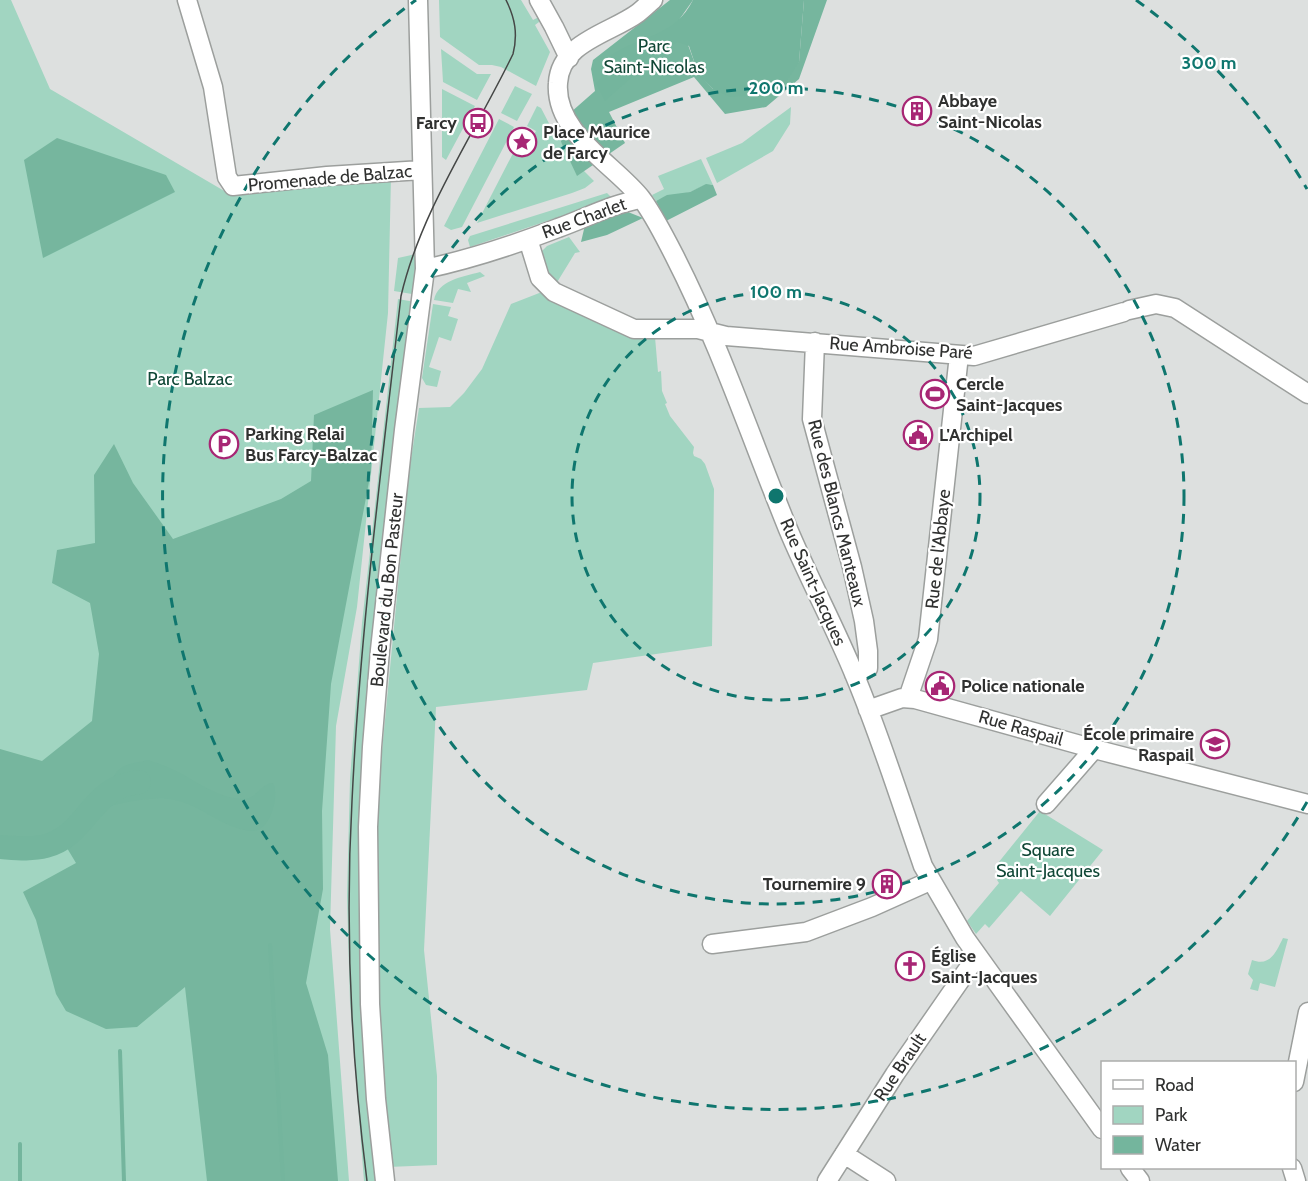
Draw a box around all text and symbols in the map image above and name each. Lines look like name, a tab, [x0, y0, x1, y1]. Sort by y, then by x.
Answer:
park label: Parc Saint-Nicolas	[603, 35, 705, 78]
text: 300 m	[1182, 52, 1236, 74]
text: 200 m	[749, 77, 803, 99]
place label: Abbaye Saint-Nicolas	[938, 90, 1042, 133]
building icon: Abbaye Saint-Nicolas	[901, 95, 933, 127]
bus stop icon: Farcy	[462, 107, 494, 139]
place label: Farcy	[416, 112, 457, 134]
place label: Place Maurice de Farcy	[543, 121, 650, 164]
place icon: Place Maurice de Farcy	[506, 126, 538, 158]
street label: Promenade de Balzac	[247, 160, 413, 196]
street label: Rue Charlet	[539, 193, 629, 243]
text: 100 m	[750, 281, 802, 303]
street label: Rue Ambroise Paré	[829, 332, 973, 364]
park label: Parc Balzac	[147, 368, 233, 390]
place label: Cercle Saint-Jacques	[956, 373, 1063, 416]
sports icon: Cercle Saint-Jacques	[919, 378, 951, 410]
street label: Rue des Blancs Manteaux	[803, 417, 871, 609]
public building icon: L'Archipel	[902, 419, 934, 451]
place label: Parking Relai Bus Farcy-Balzac	[245, 423, 377, 466]
place label: L'Archipel	[939, 424, 1013, 446]
parking icon: Parking Relai Bus Farcy-Balzac	[208, 428, 240, 460]
centre of rings	[766, 486, 786, 506]
street label: Rue de l'Abbaye	[921, 488, 955, 610]
street label: Boulevard du Bon Pasteur	[366, 492, 408, 688]
street label: Rue Saint-Jacques	[775, 515, 851, 649]
public building icon: Police nationale	[924, 670, 956, 702]
place label: Police nationale	[961, 675, 1085, 697]
street label: Rue Raspail	[976, 705, 1067, 751]
place label: École primaire Raspail	[1083, 723, 1194, 766]
school or university icon: École primaire Raspail	[1199, 728, 1231, 760]
park label: Square Saint-Jacques	[996, 839, 1100, 882]
building icon: Tournemire 9	[871, 868, 903, 900]
place label: Tournemire 9	[763, 873, 866, 895]
place label: Église Saint-Jacques	[931, 945, 1038, 988]
church icon: Église Saint-Jacques	[894, 950, 926, 982]
street label: Rue Brault	[869, 1029, 931, 1105]
legend	[1101, 1061, 1296, 1169]
text: Road	[1155, 1074, 1194, 1096]
text: Park	[1155, 1104, 1188, 1126]
text: Water	[1155, 1134, 1201, 1156]

